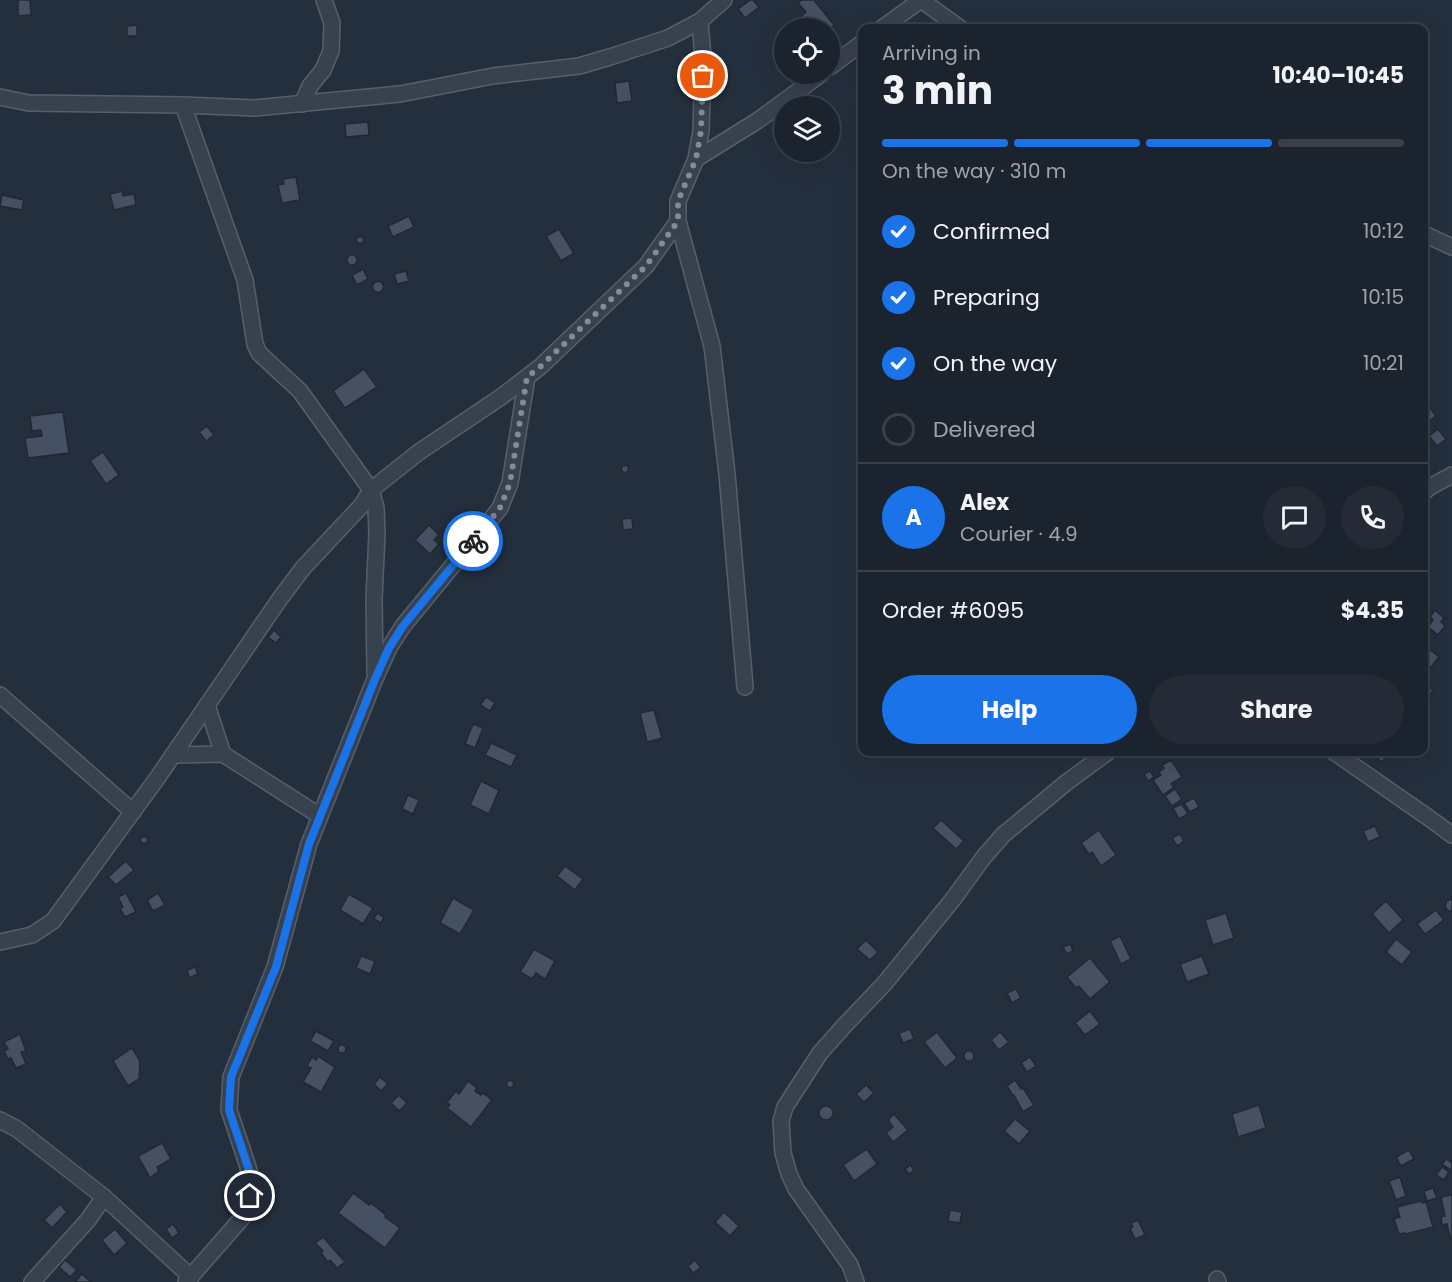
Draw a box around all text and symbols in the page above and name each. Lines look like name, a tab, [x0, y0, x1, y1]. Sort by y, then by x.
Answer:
map controls	[774, 18, 840, 162]
button: locate	[774, 18, 840, 84]
text: Arriving in	[882, 39, 981, 67]
pin	[677, 50, 728, 101]
icon: bag	[686, 59, 719, 92]
text: 10:40–10:45	[1273, 60, 1404, 91]
text: 3 min	[882, 63, 993, 118]
button: layers	[774, 96, 840, 162]
text: On the way · 310 m	[882, 157, 1066, 185]
icon: check	[882, 215, 915, 248]
text: Confirmed	[933, 216, 1050, 247]
text: 10:12	[1363, 217, 1404, 245]
icon: check	[882, 281, 915, 314]
text: Preparing	[933, 282, 1040, 313]
text: 10:15	[1362, 283, 1404, 311]
icon: check	[882, 347, 915, 380]
text: On the way	[933, 348, 1057, 379]
text: 10:21	[1363, 349, 1404, 377]
text: Delivered	[933, 414, 1036, 445]
button: chat	[1263, 486, 1326, 549]
button: phone	[1341, 486, 1404, 549]
text: Alex	[960, 487, 1009, 518]
text: A	[905, 502, 922, 533]
courier	[443, 511, 503, 571]
text: Courier · 4.9	[960, 520, 1078, 548]
icon: bike	[457, 525, 490, 558]
text: Order #6095	[882, 595, 1024, 626]
text: $4.35	[1341, 595, 1404, 626]
button: Help	[882, 675, 1137, 744]
button: Share	[1149, 675, 1404, 744]
pin	[224, 1170, 275, 1221]
icon: home	[233, 1179, 266, 1212]

